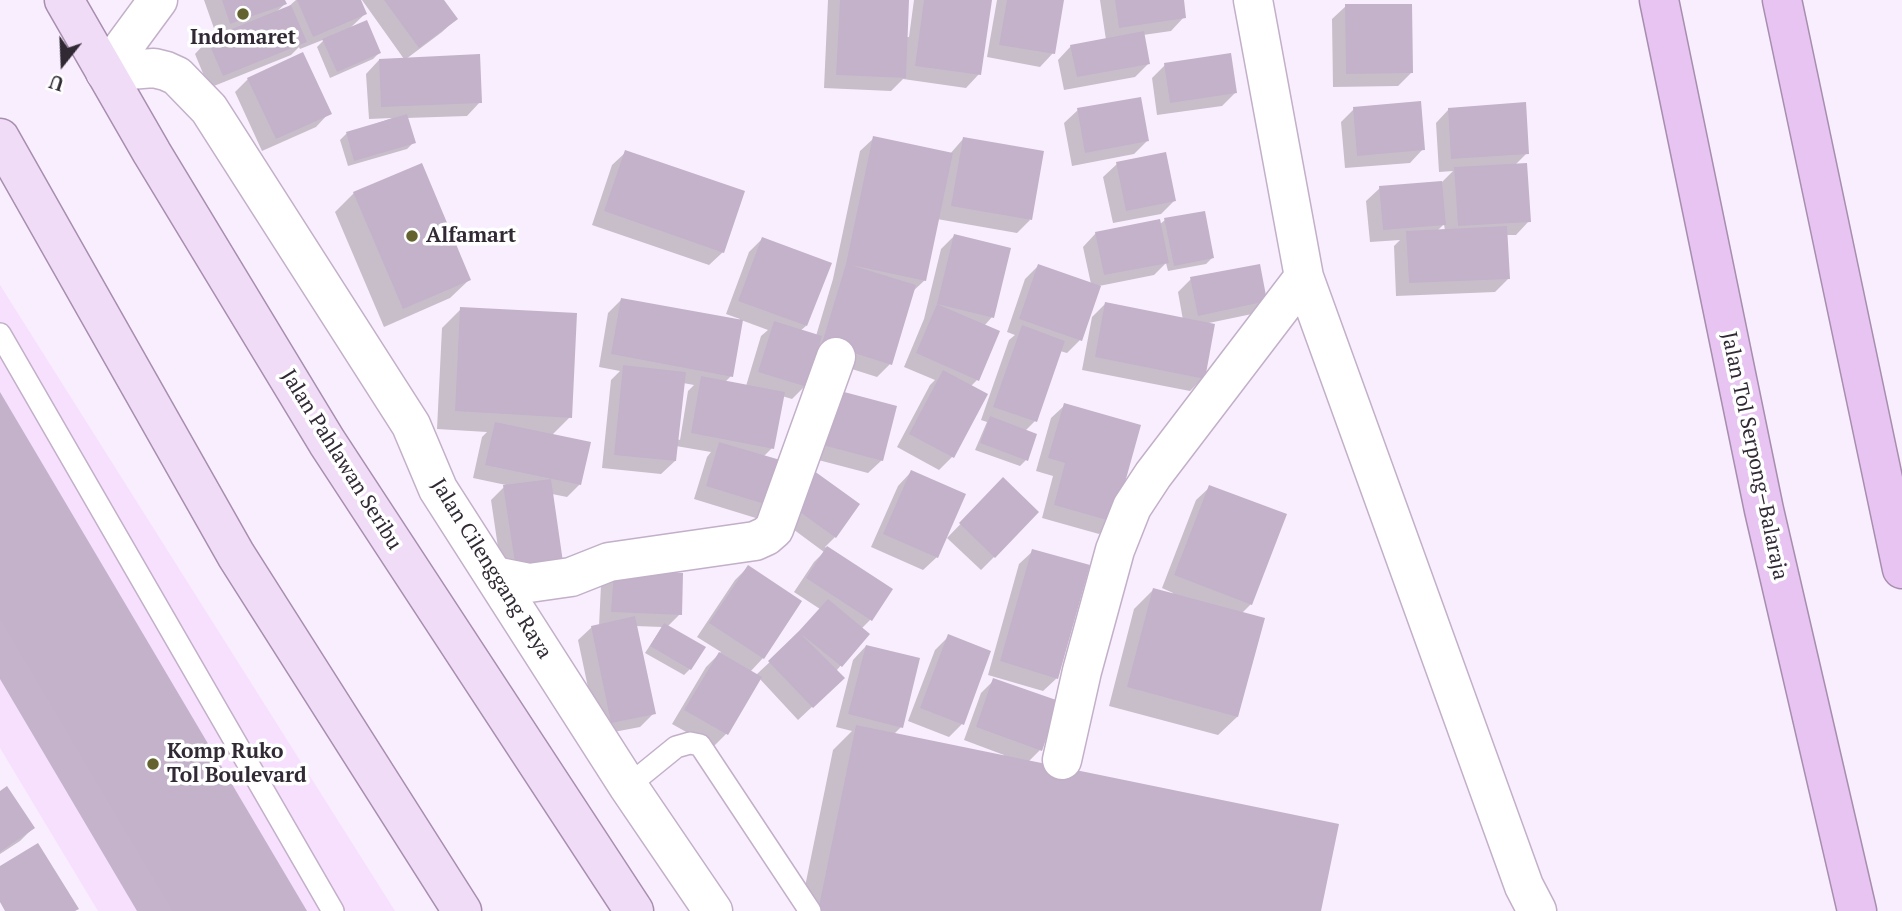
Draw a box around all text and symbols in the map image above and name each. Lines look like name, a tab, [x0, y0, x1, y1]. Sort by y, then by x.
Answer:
marker: Indomaret	[235, 6, 251, 22]
place label: Indomaret	[190, 25, 296, 51]
north arrow	[28, 28, 98, 98]
text: U	[46, 69, 67, 97]
place label: Alfamart	[426, 223, 516, 249]
marker: Alfamart	[404, 228, 420, 244]
street label: Jalan Tol Serpong–Balaraja	[1715, 330, 1793, 582]
street label: Jalan Pahlawan Seribu	[275, 365, 407, 555]
street label: Jalan Cilenggang Raya	[425, 474, 557, 664]
place label: Komp Ruko Tol Boulevard	[167, 739, 307, 789]
marker: Komp Ruko Tol Boulevard	[145, 756, 161, 772]

